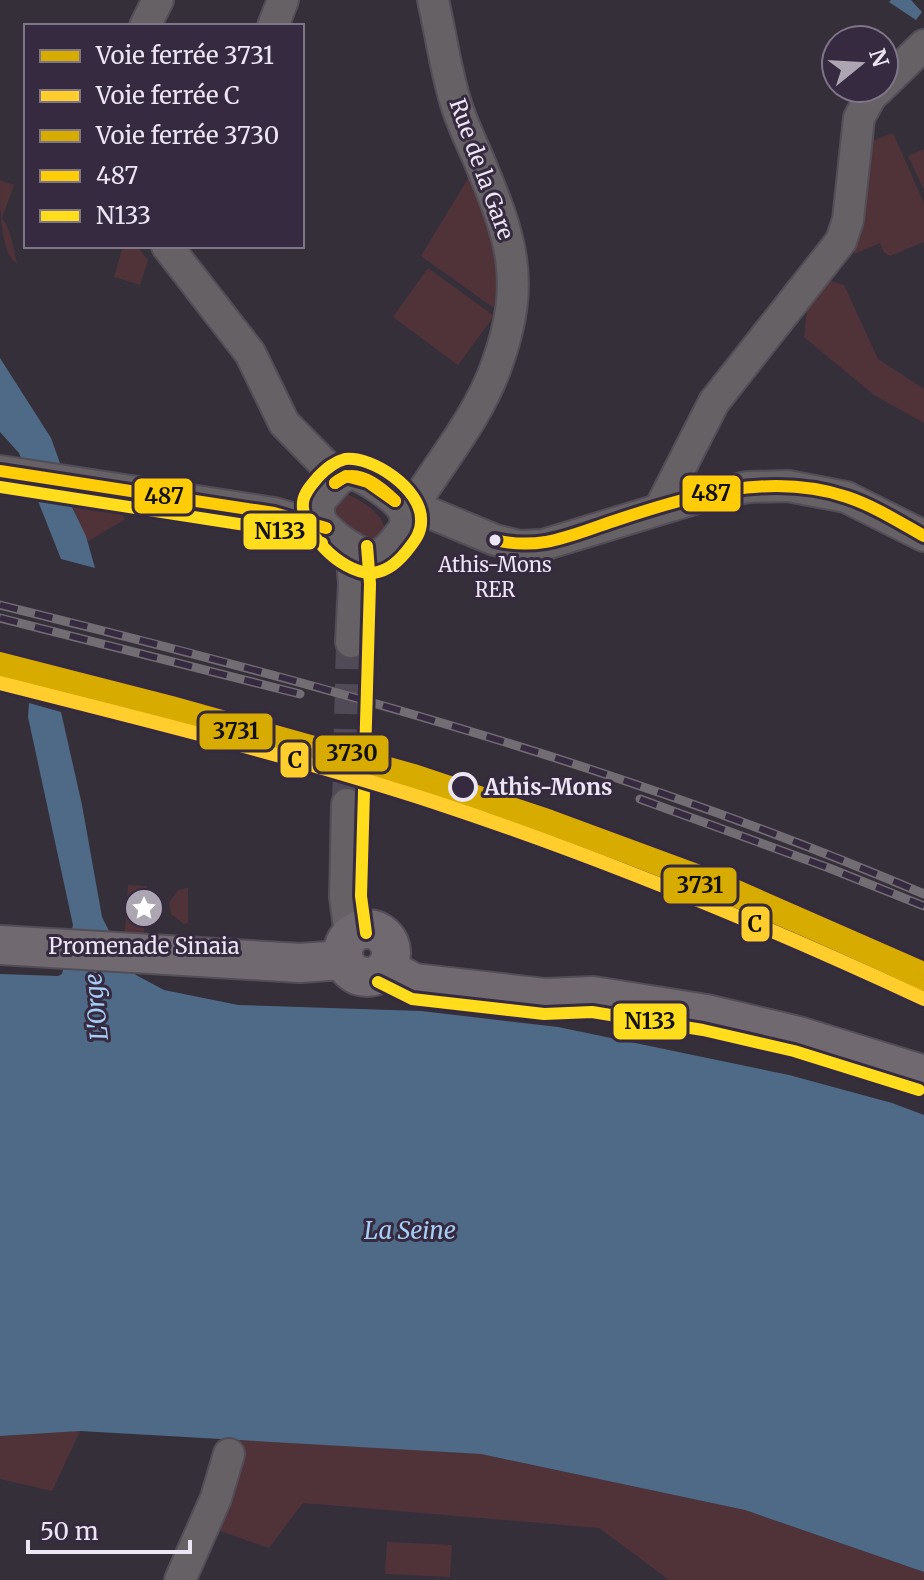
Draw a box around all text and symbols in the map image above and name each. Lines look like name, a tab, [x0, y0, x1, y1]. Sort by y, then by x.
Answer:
legend	[24, 24, 304, 248]
north arrow	[820, 24, 900, 104]
text: Voie ferrée 3731	[95, 40, 274, 71]
text: N	[863, 45, 895, 71]
text: Voie ferrée C	[95, 80, 240, 111]
street label: Rue de la Gare	[444, 95, 520, 243]
text: Voie ferrée 3730	[95, 120, 279, 151]
text: 487	[96, 160, 138, 191]
text: N133	[96, 200, 151, 231]
line badge: 487	[681, 474, 742, 513]
line badge: 487	[133, 477, 194, 515]
text: 487	[691, 479, 731, 507]
text: 487	[144, 482, 184, 510]
line badge: N133	[242, 512, 318, 551]
text: N133	[254, 517, 306, 545]
marker: Athis-Mons RER	[487, 532, 503, 548]
place label: Athis-Mons RER	[437, 552, 552, 602]
line badge: 3731	[198, 712, 274, 751]
text: 3731	[213, 717, 259, 745]
line badge: 3730	[314, 734, 390, 773]
text: 3730	[326, 739, 378, 767]
line badge: C	[279, 741, 310, 779]
text: C	[288, 746, 302, 774]
marker: Athis-Mons	[449, 773, 477, 801]
place label: Athis-Mons	[483, 773, 612, 801]
line badge: 3731	[662, 866, 738, 905]
text: 3731	[677, 871, 723, 899]
place icon: Promenade Sinaia	[123, 887, 165, 929]
line badge: C	[740, 905, 771, 943]
text: C	[748, 910, 762, 938]
place label: Promenade Sinaia	[48, 932, 240, 960]
water label: L'Orge	[77, 972, 115, 1042]
line badge: N133	[612, 1002, 688, 1041]
text: N133	[624, 1007, 676, 1035]
water label: La Seine	[364, 1215, 456, 1246]
scale bar	[28, 1504, 190, 1554]
text: 50 m	[40, 1516, 99, 1547]

